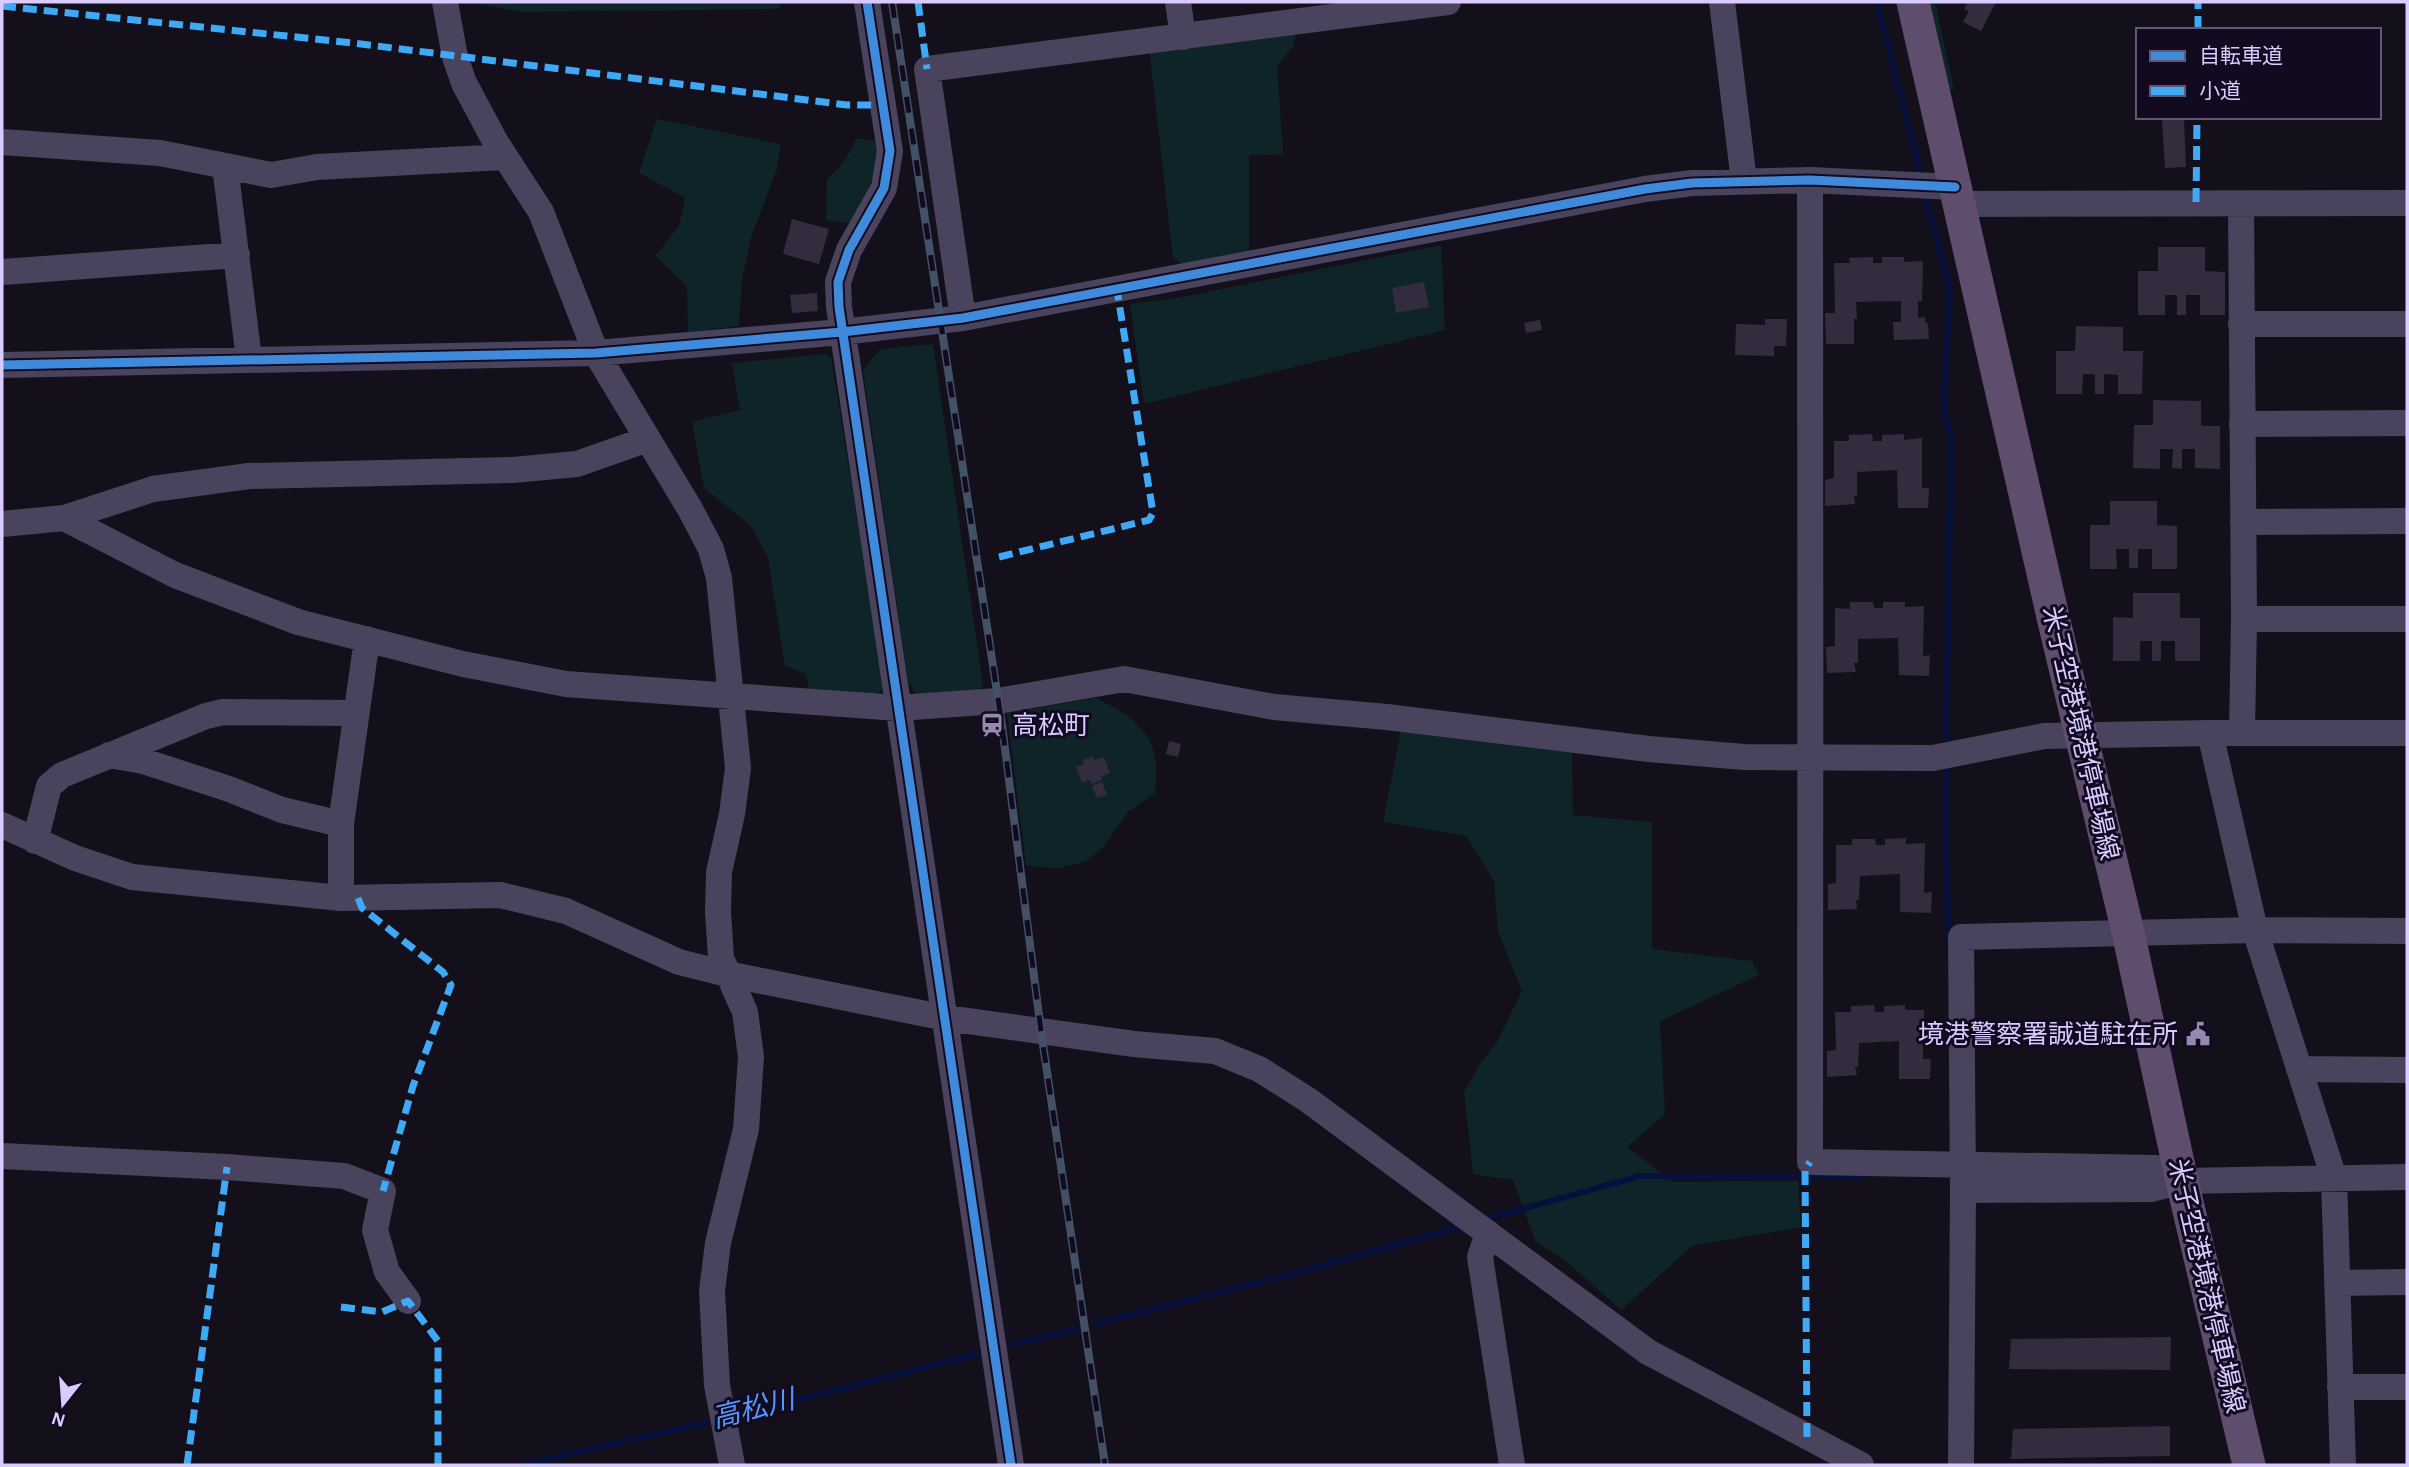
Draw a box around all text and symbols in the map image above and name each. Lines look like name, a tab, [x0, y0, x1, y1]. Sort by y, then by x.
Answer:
legend	[2136, 28, 2381, 119]
text: 自転車道	[2199, 45, 2283, 67]
text: 小道	[2199, 80, 2241, 102]
street label: 米子空港境港停車場線	[2038, 603, 2124, 863]
station icon: 高松町	[978, 711, 1006, 739]
place label: 高松町	[1012, 712, 1090, 739]
public building icon: 境港警察署誠道駐在所	[2184, 1020, 2212, 1048]
place label: 境港警察署誠道駐在所	[1918, 1021, 2178, 1048]
street label: 米子空港境港停車場線	[2164, 1156, 2250, 1416]
north arrow	[28, 1369, 98, 1439]
water label: 高松川	[709, 1384, 801, 1434]
text: N	[49, 1408, 68, 1430]

